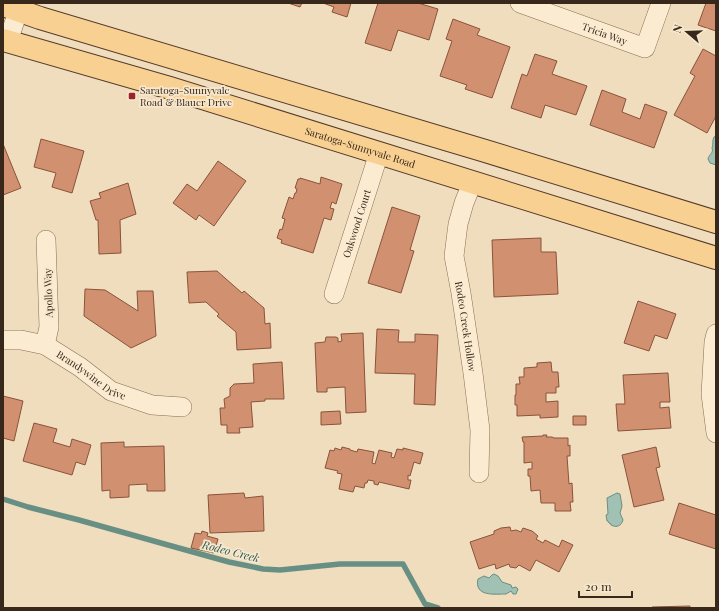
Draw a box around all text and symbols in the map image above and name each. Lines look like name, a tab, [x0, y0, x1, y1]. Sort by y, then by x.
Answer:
north arrow	[667, 12, 707, 52]
street label: Tricia Way	[580, 19, 629, 48]
text: N	[669, 22, 685, 35]
place label: Saratoga-Sunnyvale Road & Blauer Drive	[140, 83, 232, 109]
marker: Saratoga-Sunnyvale Road & Blauer Drive	[127, 91, 137, 101]
street label: Saratoga-Sunnyvale Road	[303, 123, 417, 171]
street label: Oakwood Court	[339, 187, 374, 259]
street label: Apollo Way	[40, 268, 56, 319]
street label: Rodeo Creek Hollow	[452, 280, 480, 373]
street label: Brandywine Drive	[54, 347, 128, 403]
water label: Rodeo Creek	[200, 536, 261, 565]
scale bar	[579, 573, 632, 599]
text: 20 m	[585, 578, 612, 594]

